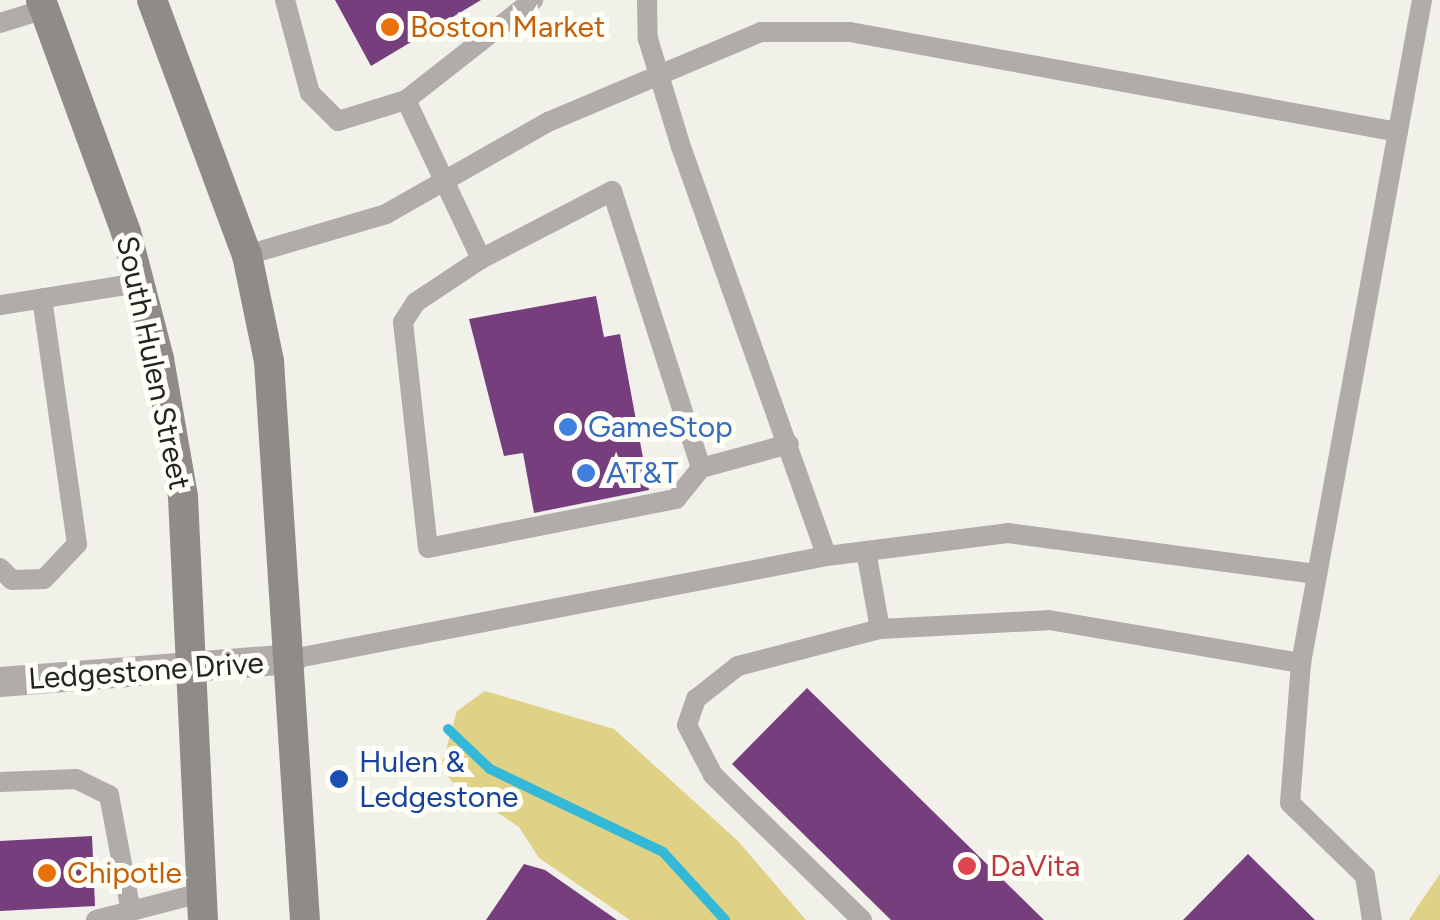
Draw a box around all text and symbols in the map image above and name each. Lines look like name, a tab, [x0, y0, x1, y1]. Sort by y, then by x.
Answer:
place label: Boston Market	[410, 9, 605, 45]
marker: Boston Market	[379, 16, 401, 38]
street label: South Hulen Street	[109, 233, 197, 493]
place label: GameStop	[588, 409, 733, 445]
marker: GameStop	[557, 416, 579, 438]
place label: AT&T	[606, 455, 678, 491]
marker: AT&T	[575, 462, 597, 484]
street label: Ledgestone Drive	[27, 645, 265, 697]
place label: Hulen & Ledgestone	[359, 744, 518, 814]
marker: Hulen & Ledgestone	[328, 768, 350, 790]
place label: DaVita	[990, 848, 1080, 884]
marker: DaVita	[954, 853, 980, 879]
place label: Chipotle	[67, 855, 182, 891]
marker: Chipotle	[36, 862, 58, 884]

